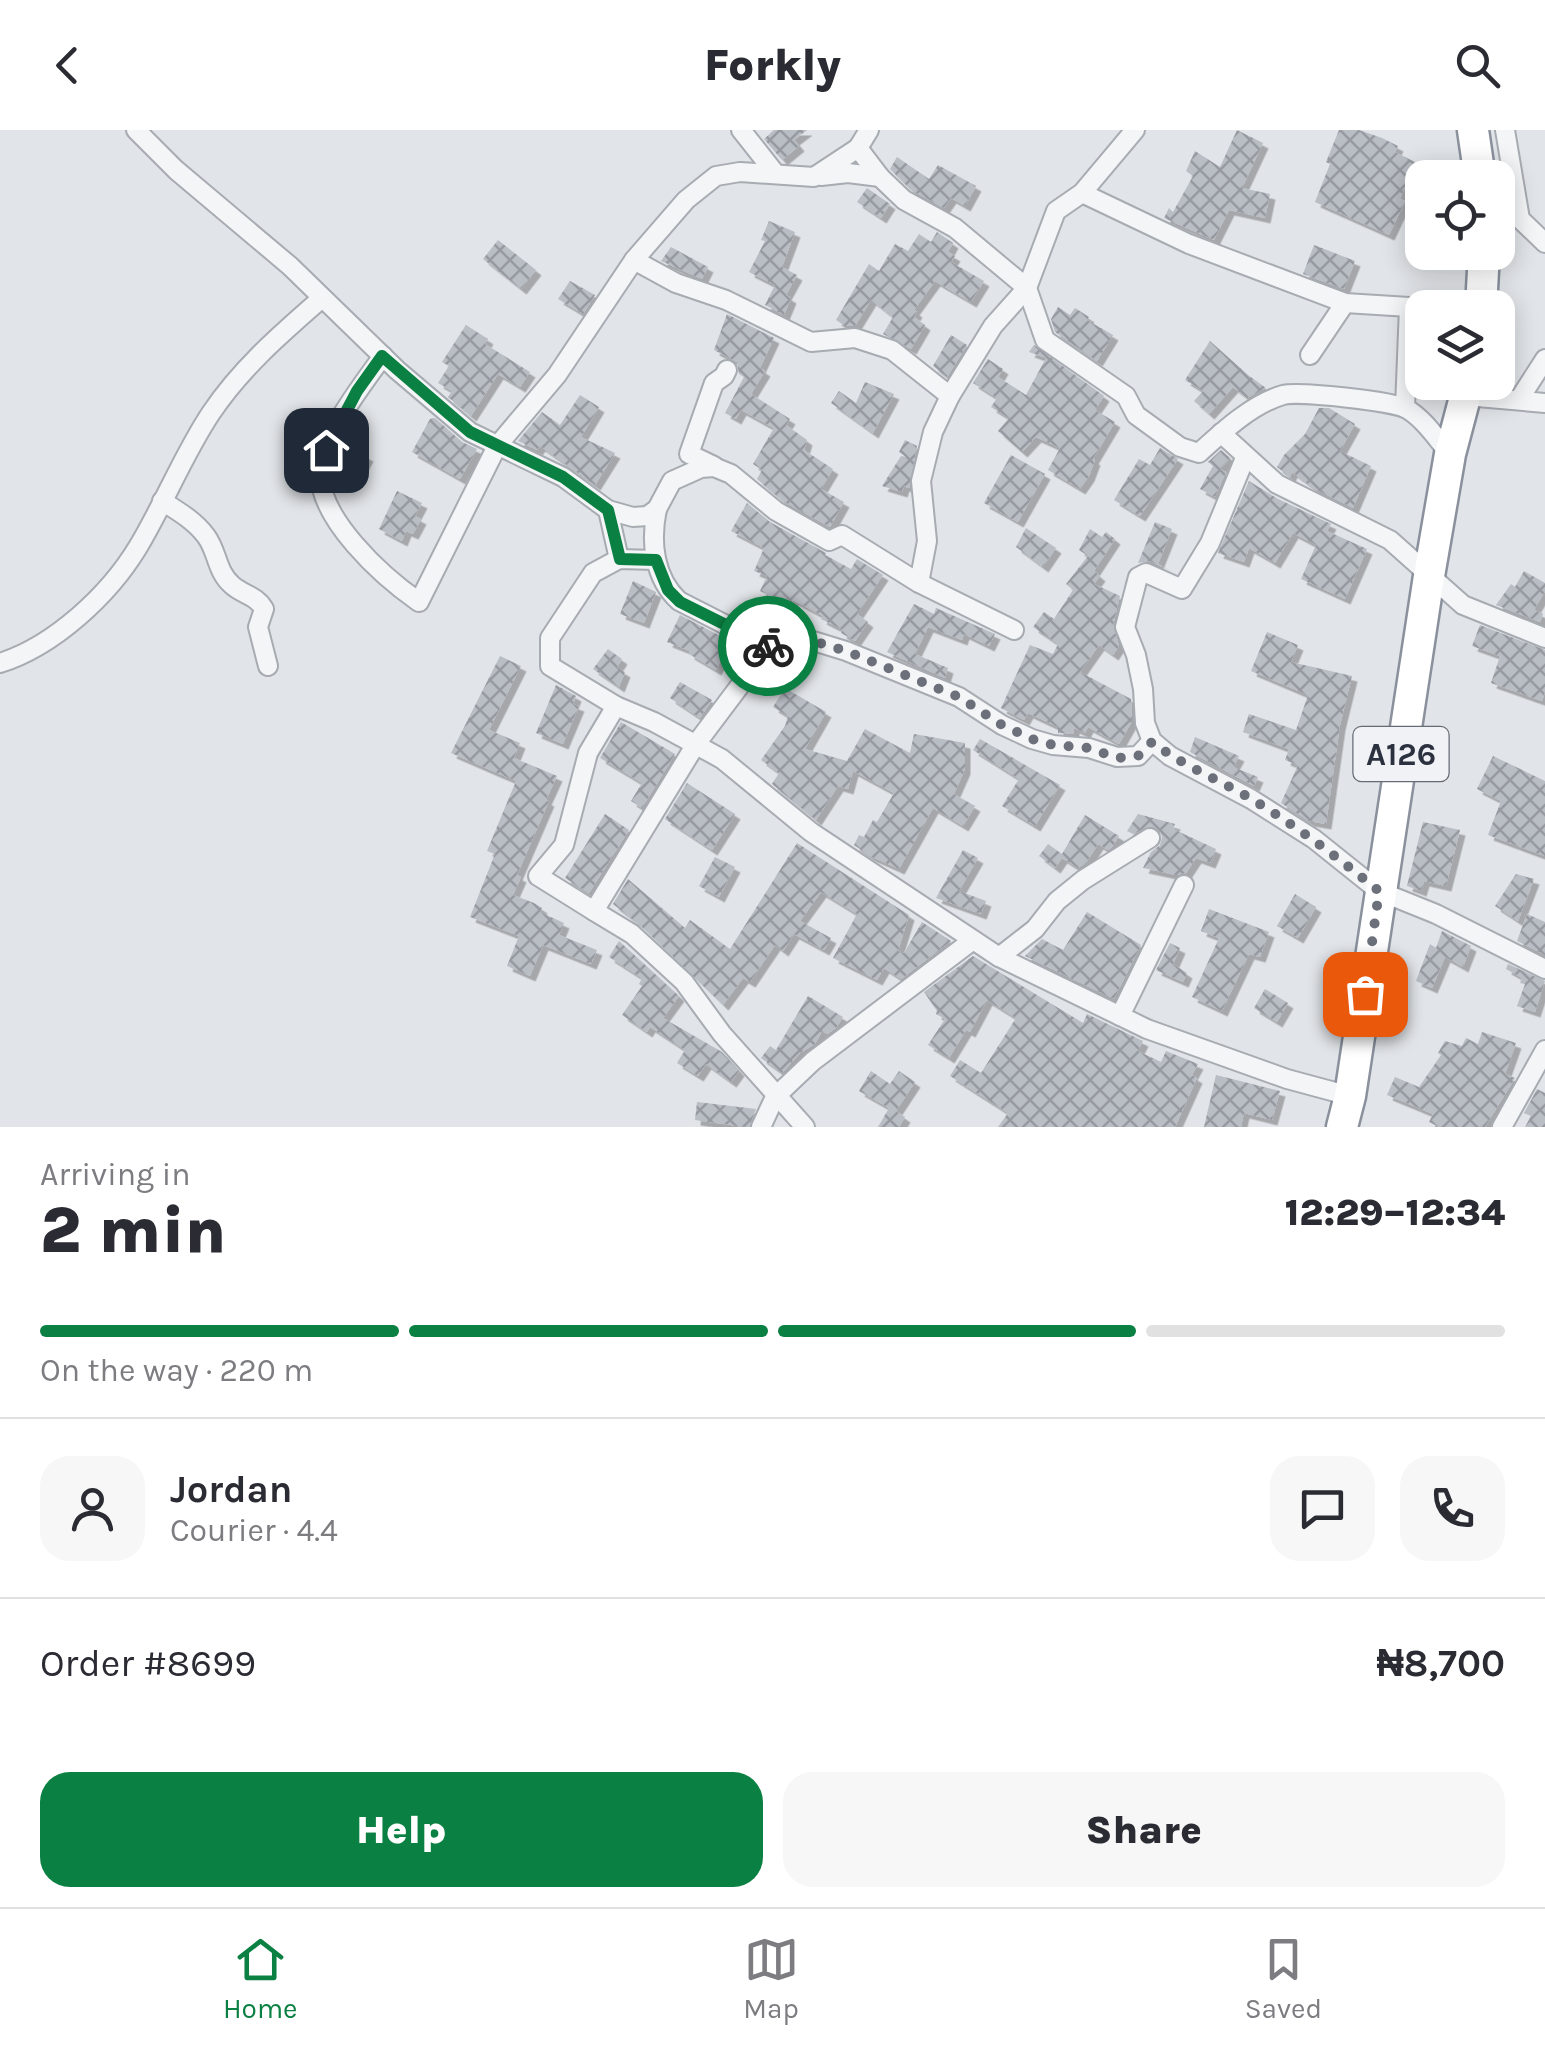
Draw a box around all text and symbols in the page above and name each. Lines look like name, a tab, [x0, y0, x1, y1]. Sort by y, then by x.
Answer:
icon: back	[40, 38, 95, 93]
icon: search	[1450, 38, 1505, 93]
text: Forkly	[704, 39, 841, 91]
map controls	[1405, 160, 1515, 400]
button: locate	[1405, 160, 1515, 270]
button: layers	[1405, 290, 1515, 400]
pin	[284, 408, 369, 493]
icon: home	[299, 423, 354, 478]
courier	[718, 596, 818, 696]
icon: bike	[741, 619, 796, 674]
road number: A126	[1354, 727, 1448, 781]
pin	[1323, 952, 1408, 1037]
icon: bag	[1338, 967, 1393, 1022]
text: Arriving in	[40, 1156, 191, 1193]
text: 12:29–12:34	[1285, 1190, 1505, 1235]
text: 2 min	[40, 1192, 226, 1268]
text: On the way · 220 m	[40, 1352, 313, 1389]
button: person	[40, 1456, 145, 1561]
button: chat	[1270, 1456, 1375, 1561]
button: phone	[1400, 1456, 1505, 1561]
text: Jordan	[170, 1467, 293, 1512]
text: Courier · 4.4	[170, 1512, 338, 1549]
text: Order #8699	[40, 1641, 256, 1686]
text: ₦8,700	[1376, 1641, 1505, 1686]
button: Help	[40, 1772, 763, 1887]
button: Share	[783, 1772, 1505, 1887]
tab: Home	[223, 1932, 298, 2025]
tab: Map	[743, 1932, 799, 2025]
tab: Saved	[1245, 1932, 1322, 2025]

